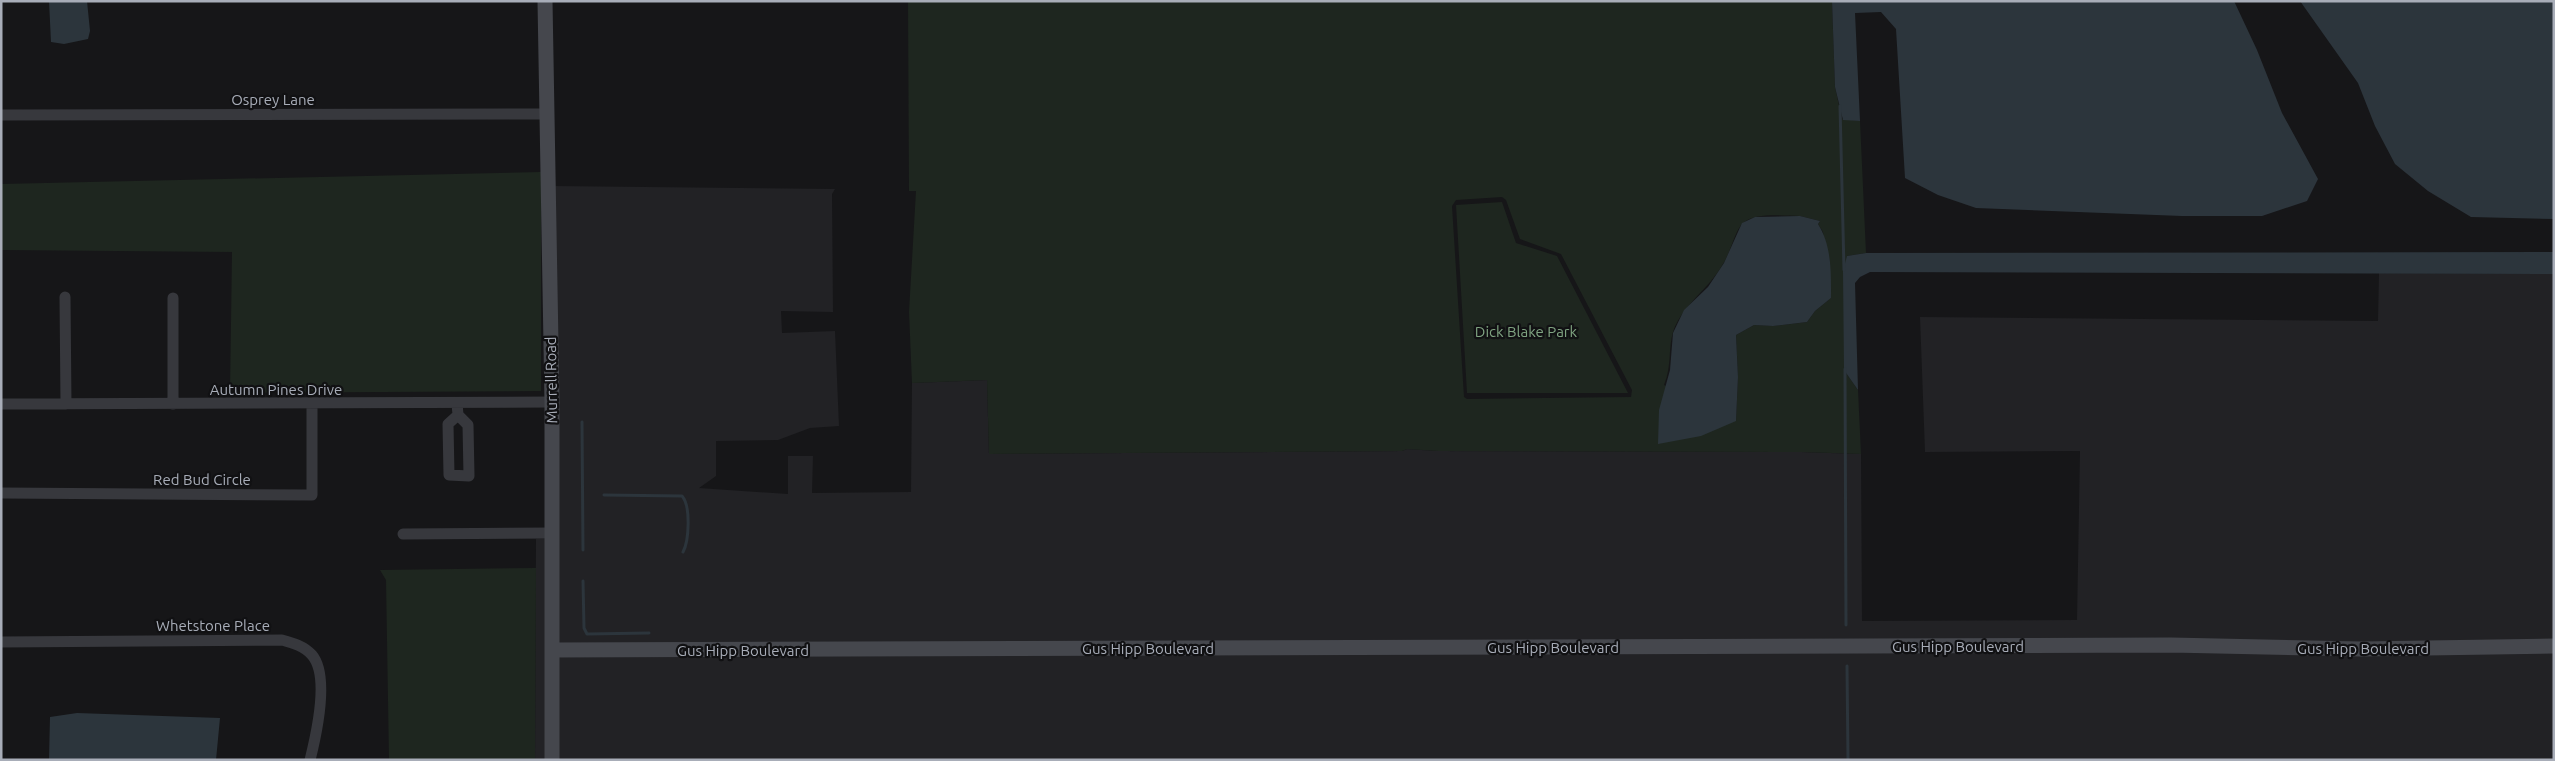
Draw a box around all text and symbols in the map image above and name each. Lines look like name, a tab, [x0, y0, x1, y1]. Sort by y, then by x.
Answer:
street label: Osprey Lane	[231, 91, 315, 108]
park label: Dick Blake Park	[1475, 323, 1578, 340]
street label: Murrell Road	[542, 336, 560, 424]
street label: Autumn Pines Drive	[210, 381, 342, 398]
street label: Red Bud Circle	[153, 471, 251, 488]
street label: Whetstone Place	[156, 617, 270, 634]
street label: Gus Hipp Boulevard	[1892, 638, 2024, 655]
street label: Gus Hipp Boulevard	[1487, 639, 1619, 656]
street label: Gus Hipp Boulevard	[1082, 640, 1214, 657]
street label: Gus Hipp Boulevard	[2297, 640, 2429, 657]
street label: Gus Hipp Boulevard	[677, 642, 809, 659]

